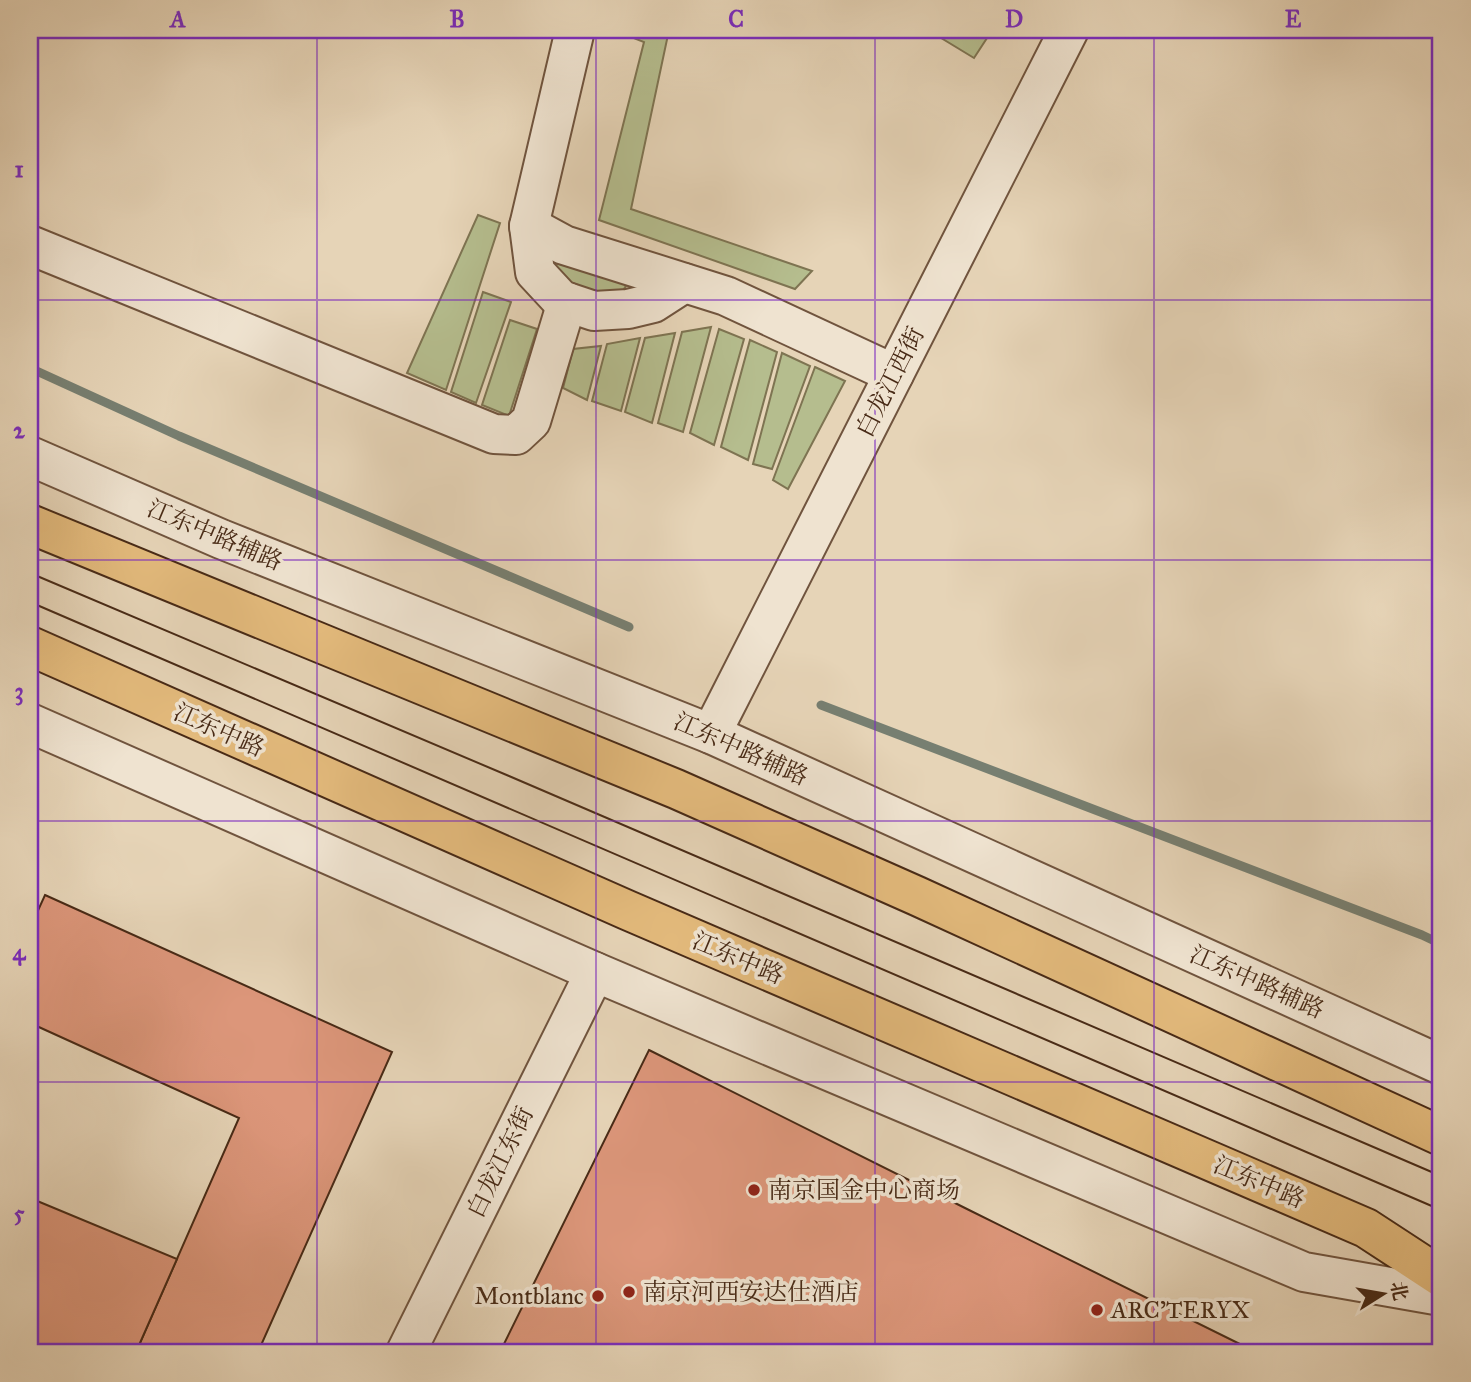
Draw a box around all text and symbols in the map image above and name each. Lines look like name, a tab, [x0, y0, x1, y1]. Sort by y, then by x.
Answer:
text: A	[168, 5, 186, 33]
text: B	[449, 5, 465, 33]
text: C	[728, 5, 744, 33]
text: D	[1005, 5, 1023, 33]
text: E	[1285, 5, 1302, 33]
text: 1	[14, 155, 24, 183]
street label: 白龙江西街	[849, 322, 931, 442]
text: 2	[13, 416, 25, 444]
street label: 江东中路辅路	[143, 493, 287, 577]
text: 3	[14, 677, 24, 706]
street label: 江东中路	[169, 697, 269, 763]
street label: 江东中路辅路	[669, 706, 813, 792]
street label: 江东中路	[688, 925, 788, 991]
text: 4	[13, 938, 27, 966]
street label: 江东中路辅路	[1185, 939, 1329, 1025]
street label: 白龙江东街	[460, 1101, 540, 1223]
street label: 江东中路	[1209, 1149, 1309, 1215]
place label: 南京国金中心商场	[768, 1175, 960, 1205]
marker: 南京国金中心商场	[746, 1182, 762, 1198]
text: 5	[14, 1199, 25, 1227]
north arrow	[1348, 1260, 1418, 1330]
place label: 南京河西安达仕酒店	[643, 1277, 859, 1307]
text: 北	[1386, 1279, 1412, 1302]
place label: Montblanc	[475, 1281, 584, 1311]
marker: 南京河西安达仕酒店	[621, 1284, 637, 1300]
marker: Montblanc	[590, 1288, 606, 1304]
place label: ARC'TERYX	[1110, 1295, 1251, 1325]
marker: ARC'TERYX	[1089, 1302, 1105, 1318]

